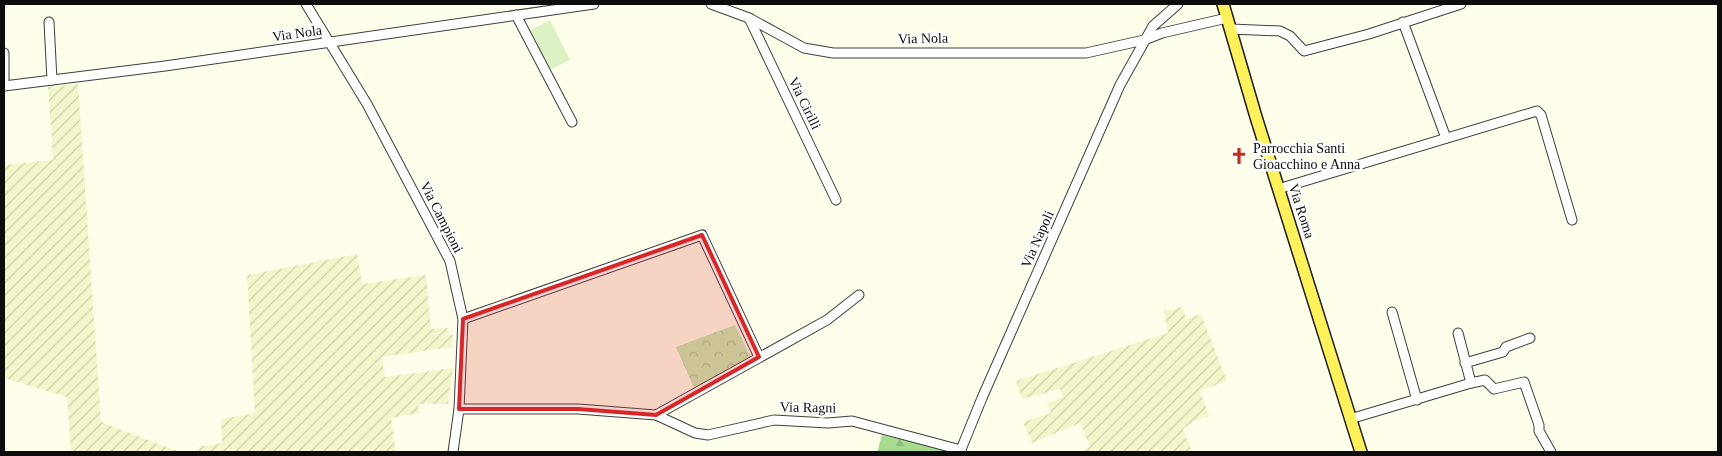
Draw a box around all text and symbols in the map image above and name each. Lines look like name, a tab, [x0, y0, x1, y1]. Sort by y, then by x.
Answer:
street label: Via Nola	[271, 22, 324, 44]
street label: Via Nola	[898, 31, 949, 46]
street label: Via Cirilli	[785, 75, 824, 132]
place label: Parrocchia Santi Gioacchino e Anna	[1253, 141, 1361, 172]
church icon: Parrocchia Santi Gioacchino e Anna	[1229, 146, 1249, 166]
street label: Via Campioni	[417, 179, 466, 256]
street label: Via Roma	[1286, 182, 1318, 241]
street label: Via Napoli	[1018, 208, 1057, 270]
street label: Via Ragni	[780, 400, 836, 415]

